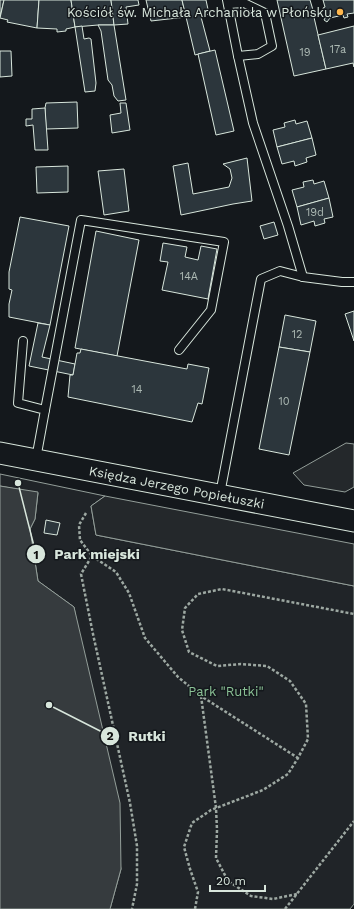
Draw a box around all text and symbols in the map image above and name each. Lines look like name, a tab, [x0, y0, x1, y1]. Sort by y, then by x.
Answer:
place label: Kościół św. Michała Archanioła w Płońsku	[67, 5, 332, 20]
marker: Kościół św. Michała Archanioła w Płońsku	[335, 7, 345, 17]
house number: 17a	[330, 43, 346, 56]
house number: 19	[299, 46, 311, 59]
house number: 19d	[306, 206, 324, 219]
house number: 14A	[180, 270, 198, 283]
house number: 12	[292, 328, 302, 341]
house number: 14	[131, 383, 143, 396]
house number: 10	[278, 395, 290, 408]
street label: Księdza Jerzego Popiełuszki	[88, 463, 266, 512]
callout: Park miejski	[26, 541, 147, 567]
text: Park miejski	[54, 546, 140, 562]
text: 1	[33, 548, 39, 562]
park label: Park "Rutki"	[188, 684, 264, 699]
callout: Rutki	[100, 723, 173, 749]
text: Rutki	[128, 728, 166, 744]
text: 2	[106, 729, 114, 743]
scale bar	[210, 867, 265, 893]
text: 20 m	[216, 874, 246, 888]

